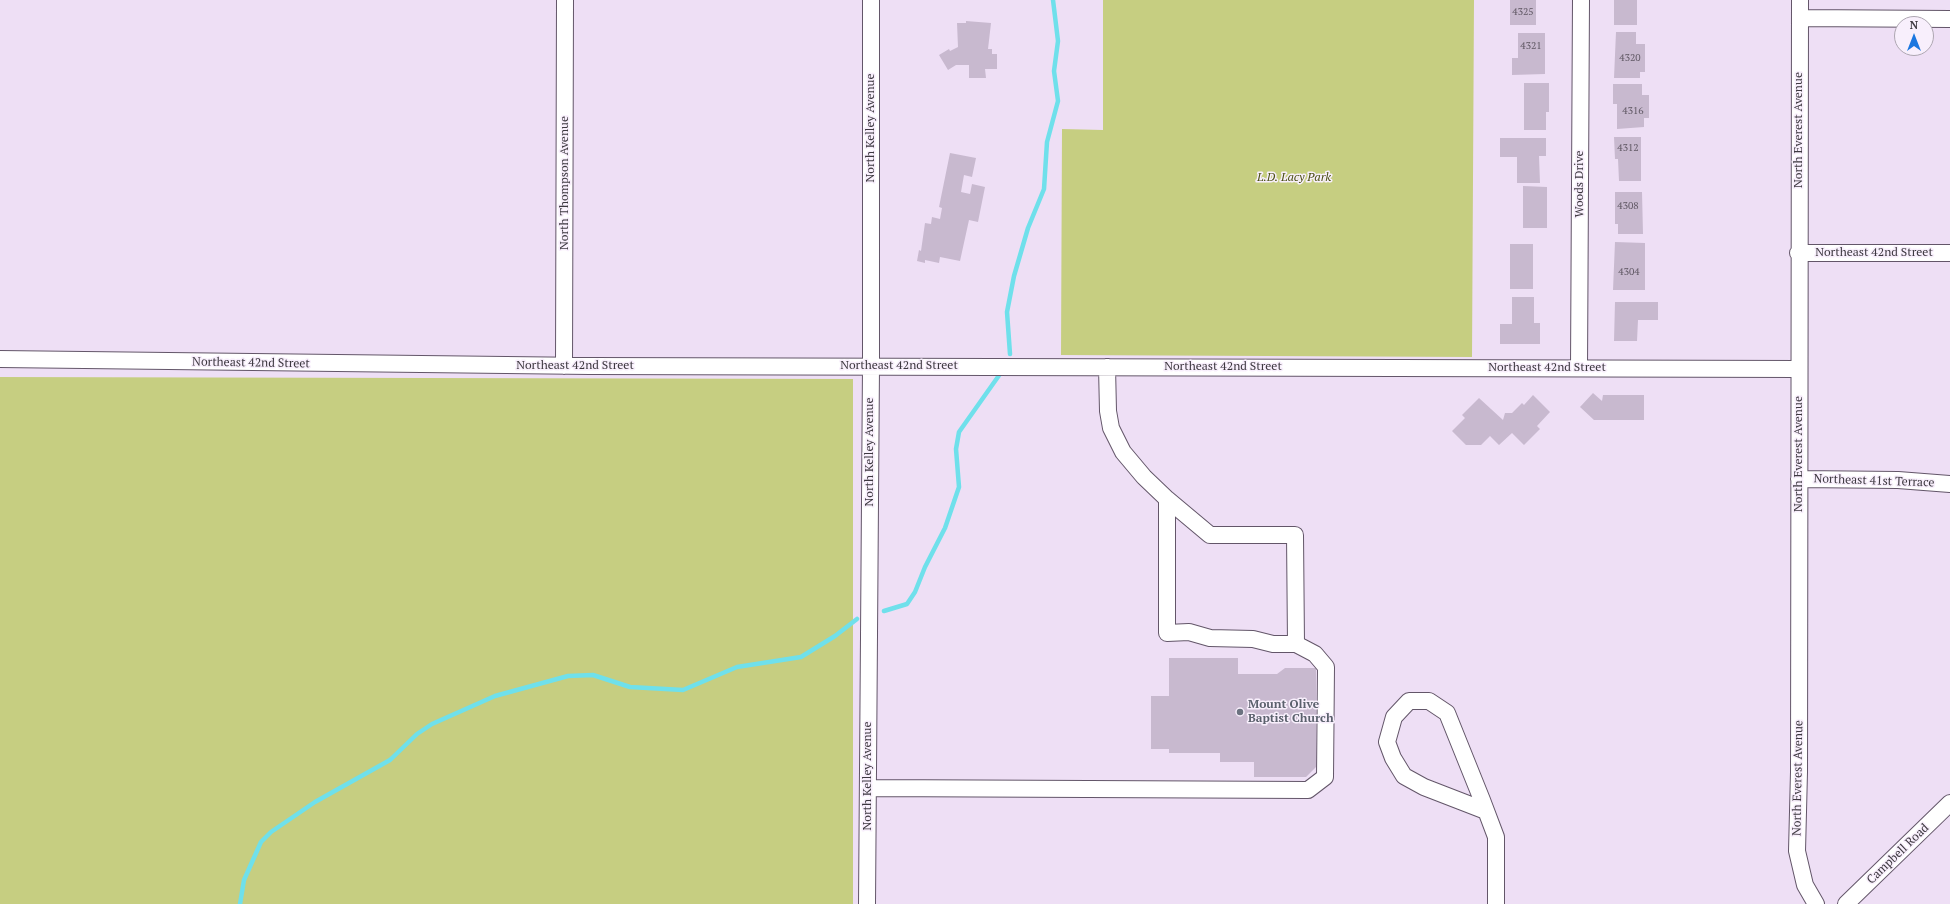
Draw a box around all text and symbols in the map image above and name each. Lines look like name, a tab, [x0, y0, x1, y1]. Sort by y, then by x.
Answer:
house number: 4325	[1512, 6, 1534, 18]
north arrow	[1894, 16, 1934, 56]
text: N	[1910, 18, 1918, 32]
house number: 4321	[1520, 40, 1542, 52]
house number: 4320	[1619, 52, 1641, 64]
street label: North Everest Avenue	[1792, 72, 1806, 188]
street label: North Kelley Avenue	[864, 74, 878, 182]
house number: 4316	[1622, 105, 1644, 117]
street label: North Thompson Avenue	[558, 116, 572, 250]
house number: 4312	[1617, 142, 1639, 154]
street label: Woods Drive	[1573, 150, 1587, 218]
park label: L.D. Lacy Park	[1257, 171, 1331, 185]
house number: 4308	[1617, 200, 1639, 212]
street label: Northeast 42nd Street	[1815, 246, 1933, 260]
house number: 4304	[1618, 266, 1640, 278]
street label: Northeast 42nd Street	[192, 355, 310, 371]
street label: Northeast 42nd Street	[516, 359, 634, 373]
street label: Northeast 42nd Street	[840, 359, 958, 373]
street label: Northeast 42nd Street	[1164, 360, 1282, 374]
street label: Northeast 42nd Street	[1488, 361, 1606, 375]
street label: North Everest Avenue	[1792, 396, 1806, 512]
street label: North Kelley Avenue	[863, 398, 877, 506]
street label: Northeast 41st Terrace	[1813, 472, 1935, 490]
place label: Mount Olive Baptist Church	[1248, 698, 1334, 726]
marker: Mount Olive Baptist Church	[1235, 707, 1245, 717]
street label: North Everest Avenue	[1790, 720, 1806, 836]
street label: North Kelley Avenue	[861, 722, 875, 830]
street label: Campbell Road	[1864, 821, 1932, 887]

